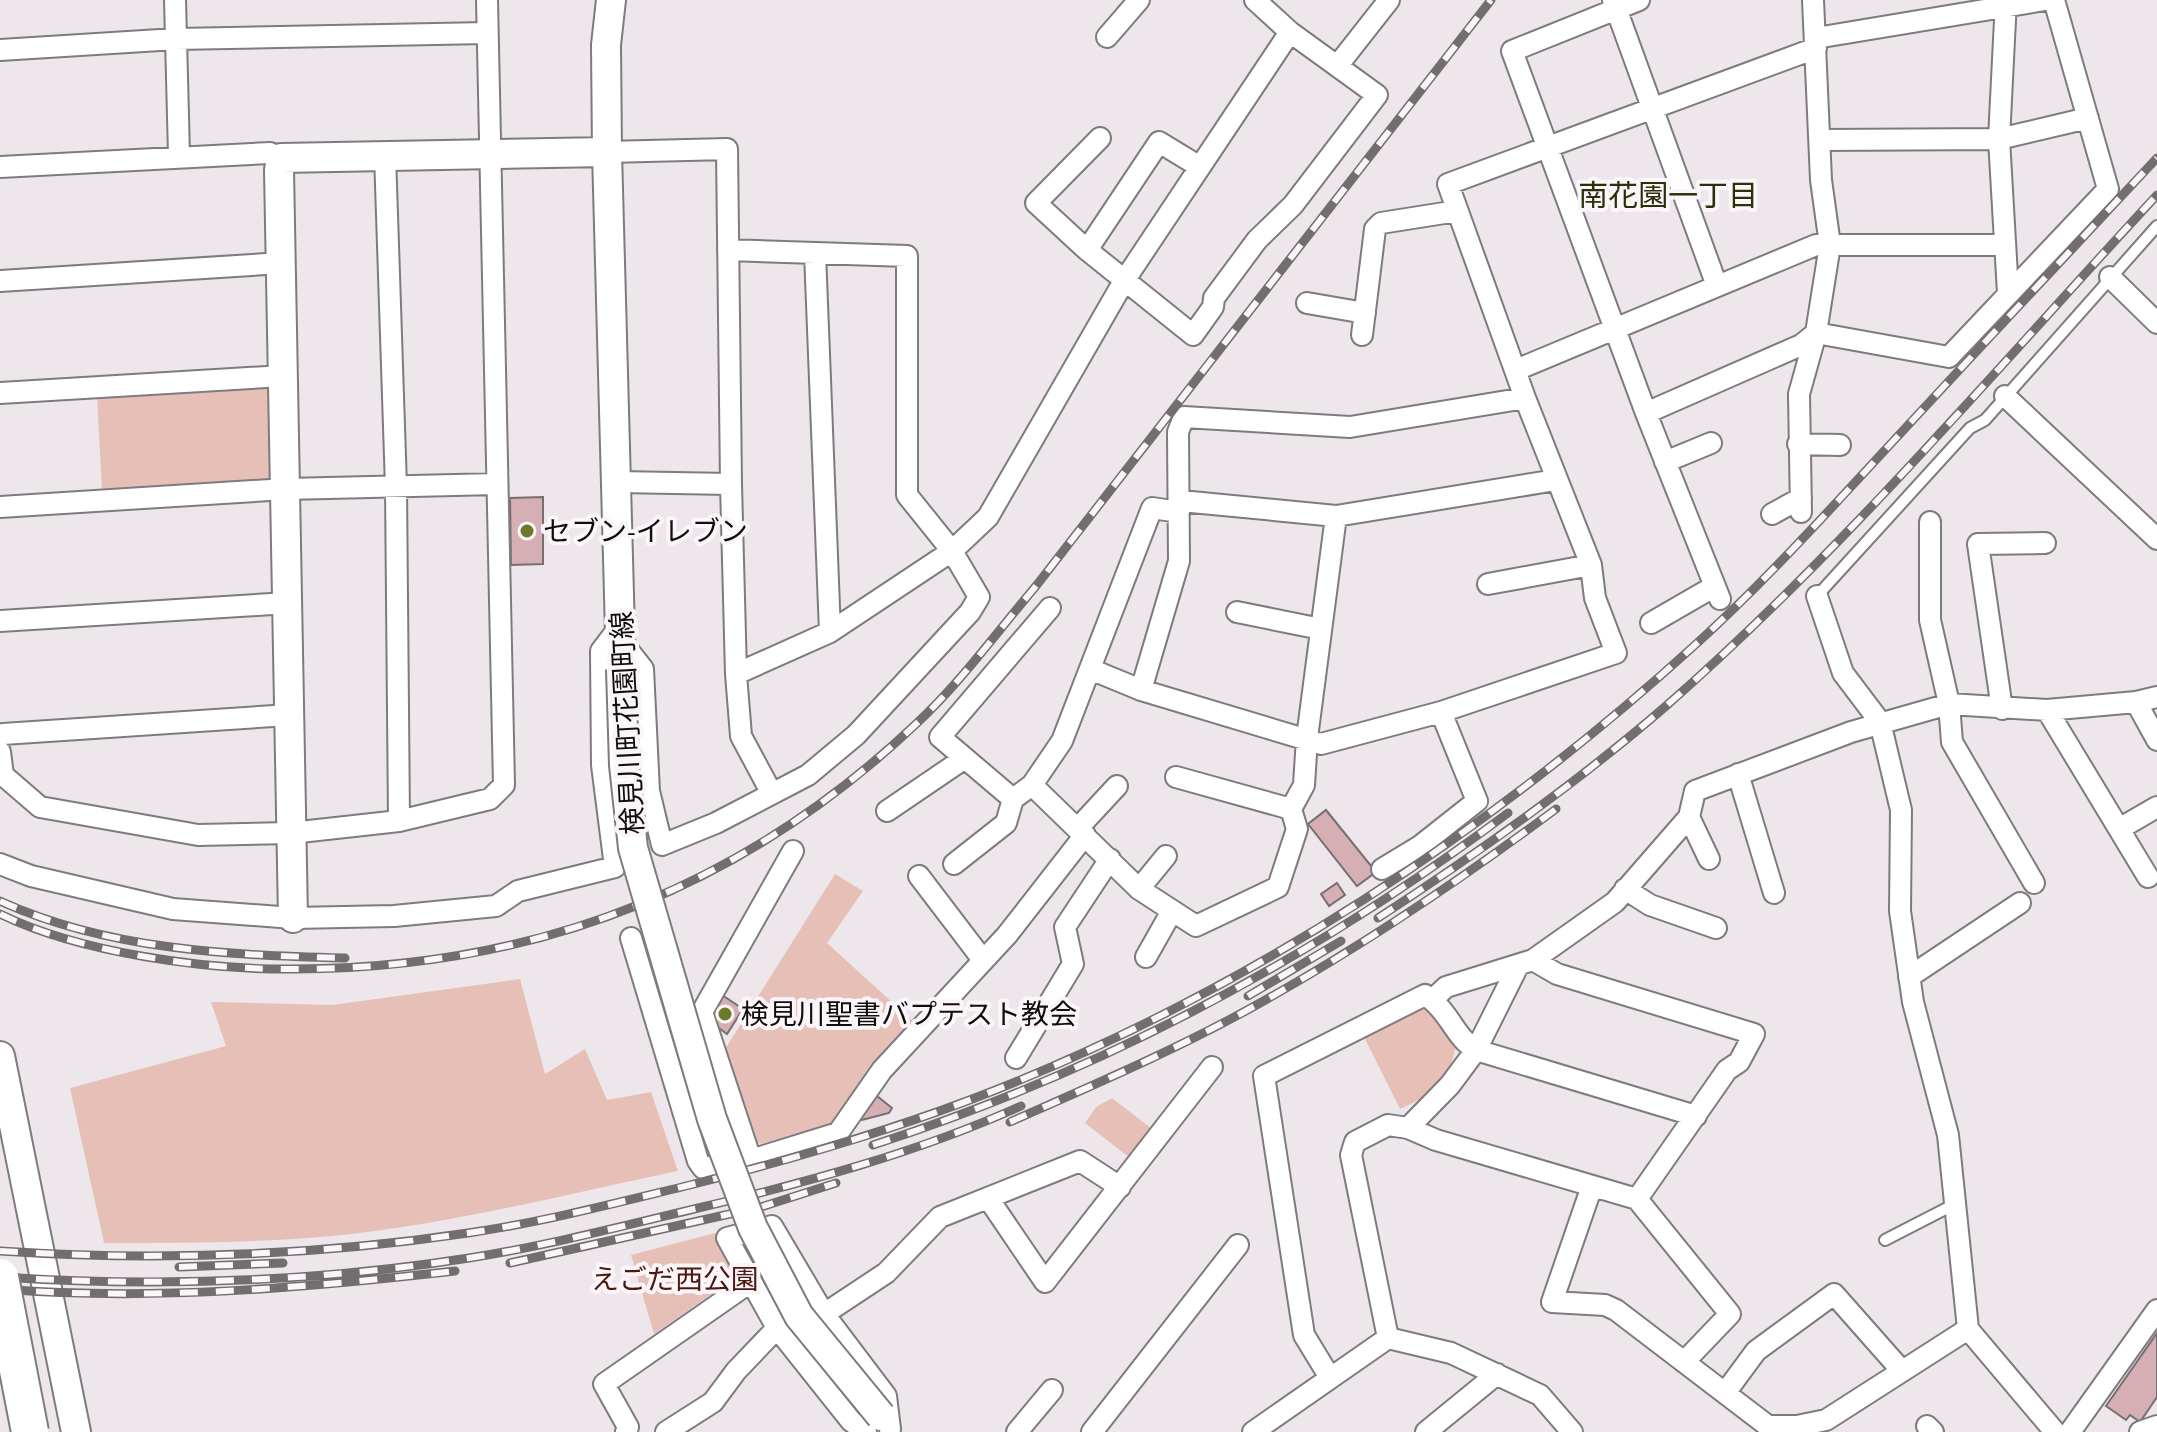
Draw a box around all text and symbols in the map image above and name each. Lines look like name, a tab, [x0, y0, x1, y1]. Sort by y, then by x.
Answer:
district label: 南花園一丁目	[1578, 175, 1758, 218]
place label: セブン-イレブン	[543, 512, 748, 552]
marker: セブン-イレブン	[518, 522, 536, 540]
street label: 検見川町花園町線	[602, 610, 654, 836]
place label: 検見川聖書バプテスト教会	[741, 995, 1077, 1035]
marker: 検見川聖書バプテスト教会	[716, 1005, 734, 1023]
park label: えごだ西公園	[591, 1260, 759, 1300]

